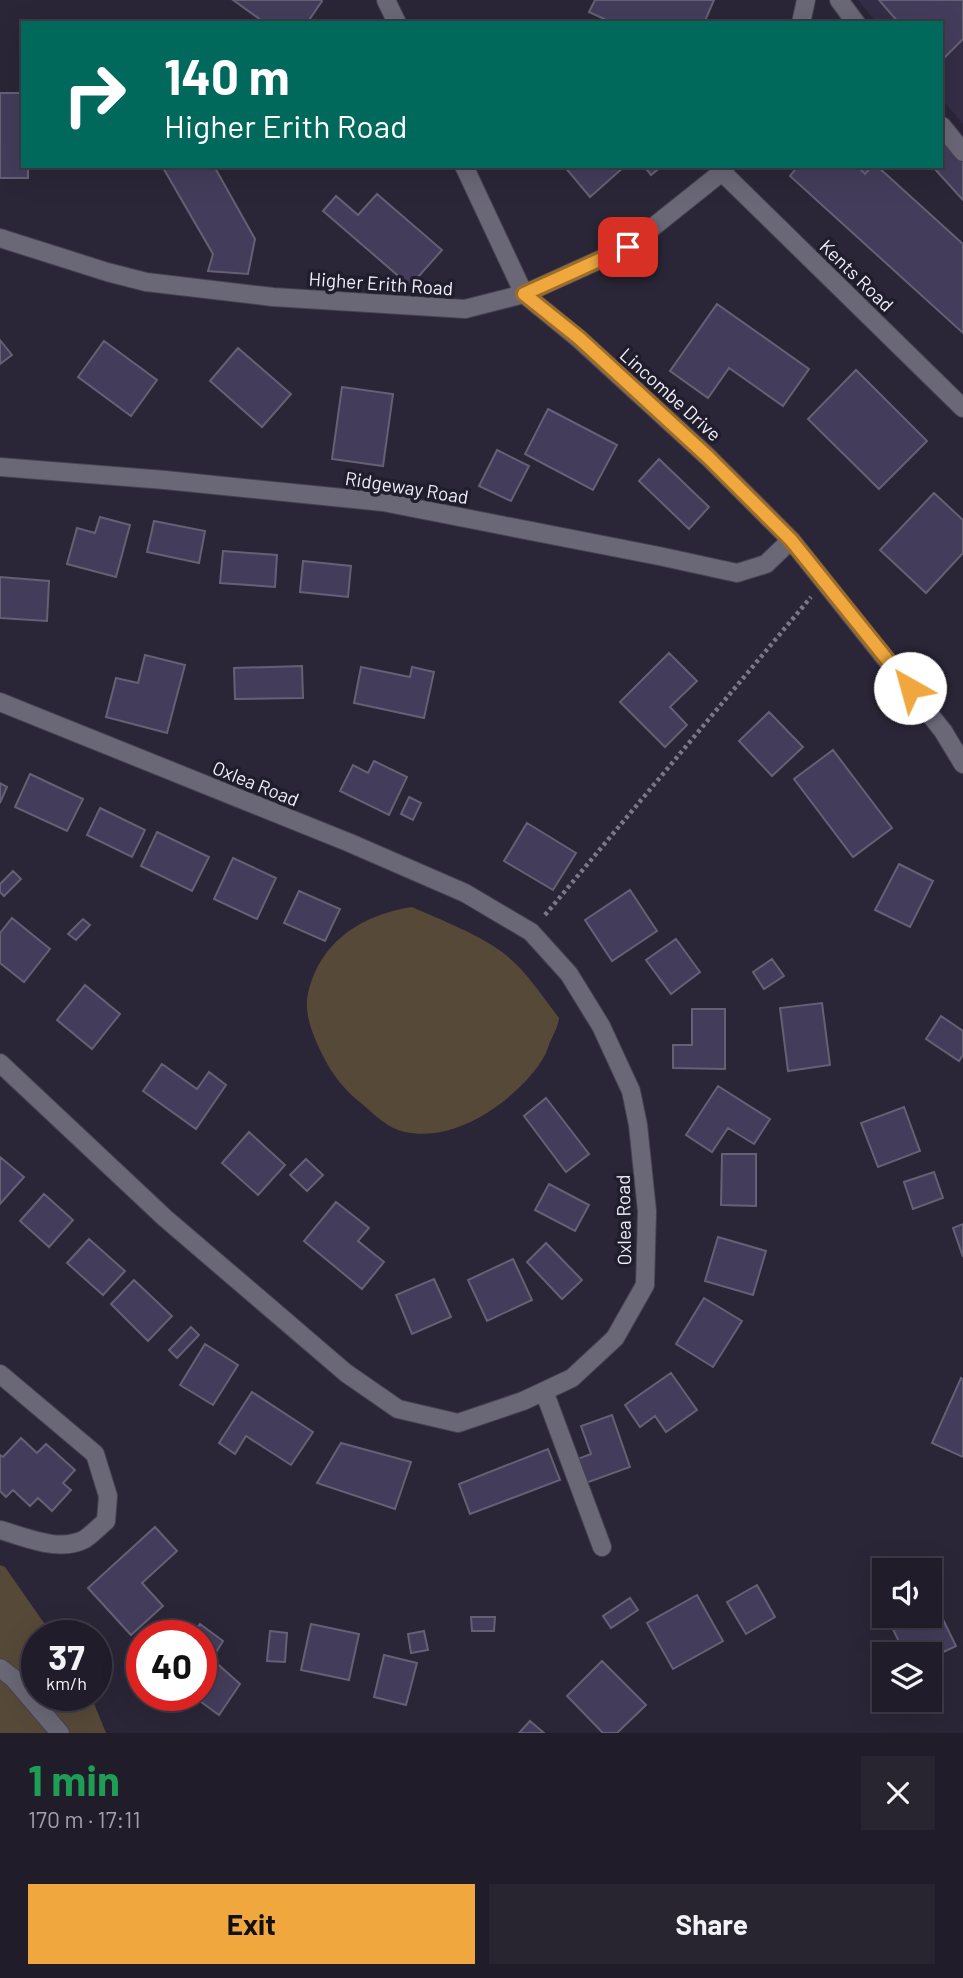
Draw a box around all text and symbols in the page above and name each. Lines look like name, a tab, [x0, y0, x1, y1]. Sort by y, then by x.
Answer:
text: 140 m	[164, 46, 290, 105]
icon: right	[49, 49, 140, 140]
text: Higher Erith Road	[164, 106, 408, 144]
pin	[598, 217, 658, 277]
icon: arrive	[609, 228, 647, 266]
street label: Kents Road	[815, 234, 899, 316]
street label: Higher Erith Road	[308, 266, 454, 300]
street label: Lincombe Drive	[616, 343, 726, 445]
street label: Ridgeway Road	[344, 466, 470, 508]
position arrow	[873, 651, 947, 725]
street label: Oxlea Road	[210, 755, 302, 811]
street label: Oxlea Road	[611, 1174, 635, 1266]
map controls	[872, 1558, 942, 1712]
button: sound	[872, 1558, 942, 1628]
speed limit sign: 40	[126, 1620, 217, 1711]
text: 37	[48, 1635, 85, 1677]
button: layers	[872, 1642, 942, 1712]
text: km/h	[46, 1672, 87, 1694]
text: 1 min	[28, 1754, 120, 1804]
button: close	[861, 1756, 935, 1830]
text: 170 m · 17:11	[28, 1805, 140, 1833]
button: Exit	[28, 1884, 475, 1964]
button: Share	[489, 1884, 935, 1964]

